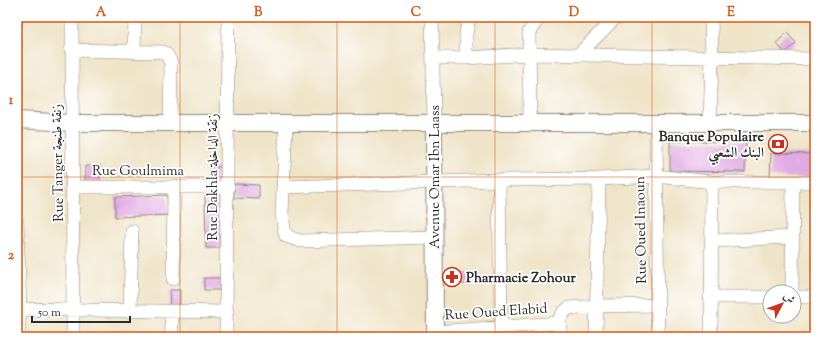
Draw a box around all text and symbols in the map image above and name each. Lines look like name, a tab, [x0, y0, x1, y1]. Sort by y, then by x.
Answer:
text: A	[96, 4, 107, 22]
text: B	[254, 4, 263, 22]
text: C	[411, 4, 421, 22]
text: D	[569, 4, 579, 22]
text: E	[727, 4, 735, 22]
text: 1	[9, 92, 14, 110]
street label: Rue Tanger زنقة طنجة	[48, 104, 70, 222]
street label: Avenue Omar Ibn Laass	[426, 105, 446, 249]
street label: Rue Dakhla زنقة الداخلة	[204, 113, 224, 241]
place label: Banque Populaire البنك الشعبي	[659, 128, 764, 166]
bank icon: Banque Populaire البنك الشعبي	[767, 133, 789, 155]
street label: Rue Goulmima	[92, 162, 184, 182]
street label: Rue Oued Inaoun	[631, 176, 653, 284]
text: 2	[8, 247, 15, 265]
pharmacy icon: Pharmacie Zohour	[441, 266, 463, 288]
place label: Pharmacie Zohour	[466, 269, 576, 289]
north arrow	[762, 284, 802, 324]
text: ش	[779, 289, 798, 308]
scale bar	[32, 298, 130, 324]
street label: Rue Oued Elabid	[444, 299, 548, 327]
text: 50 m	[37, 304, 61, 322]

